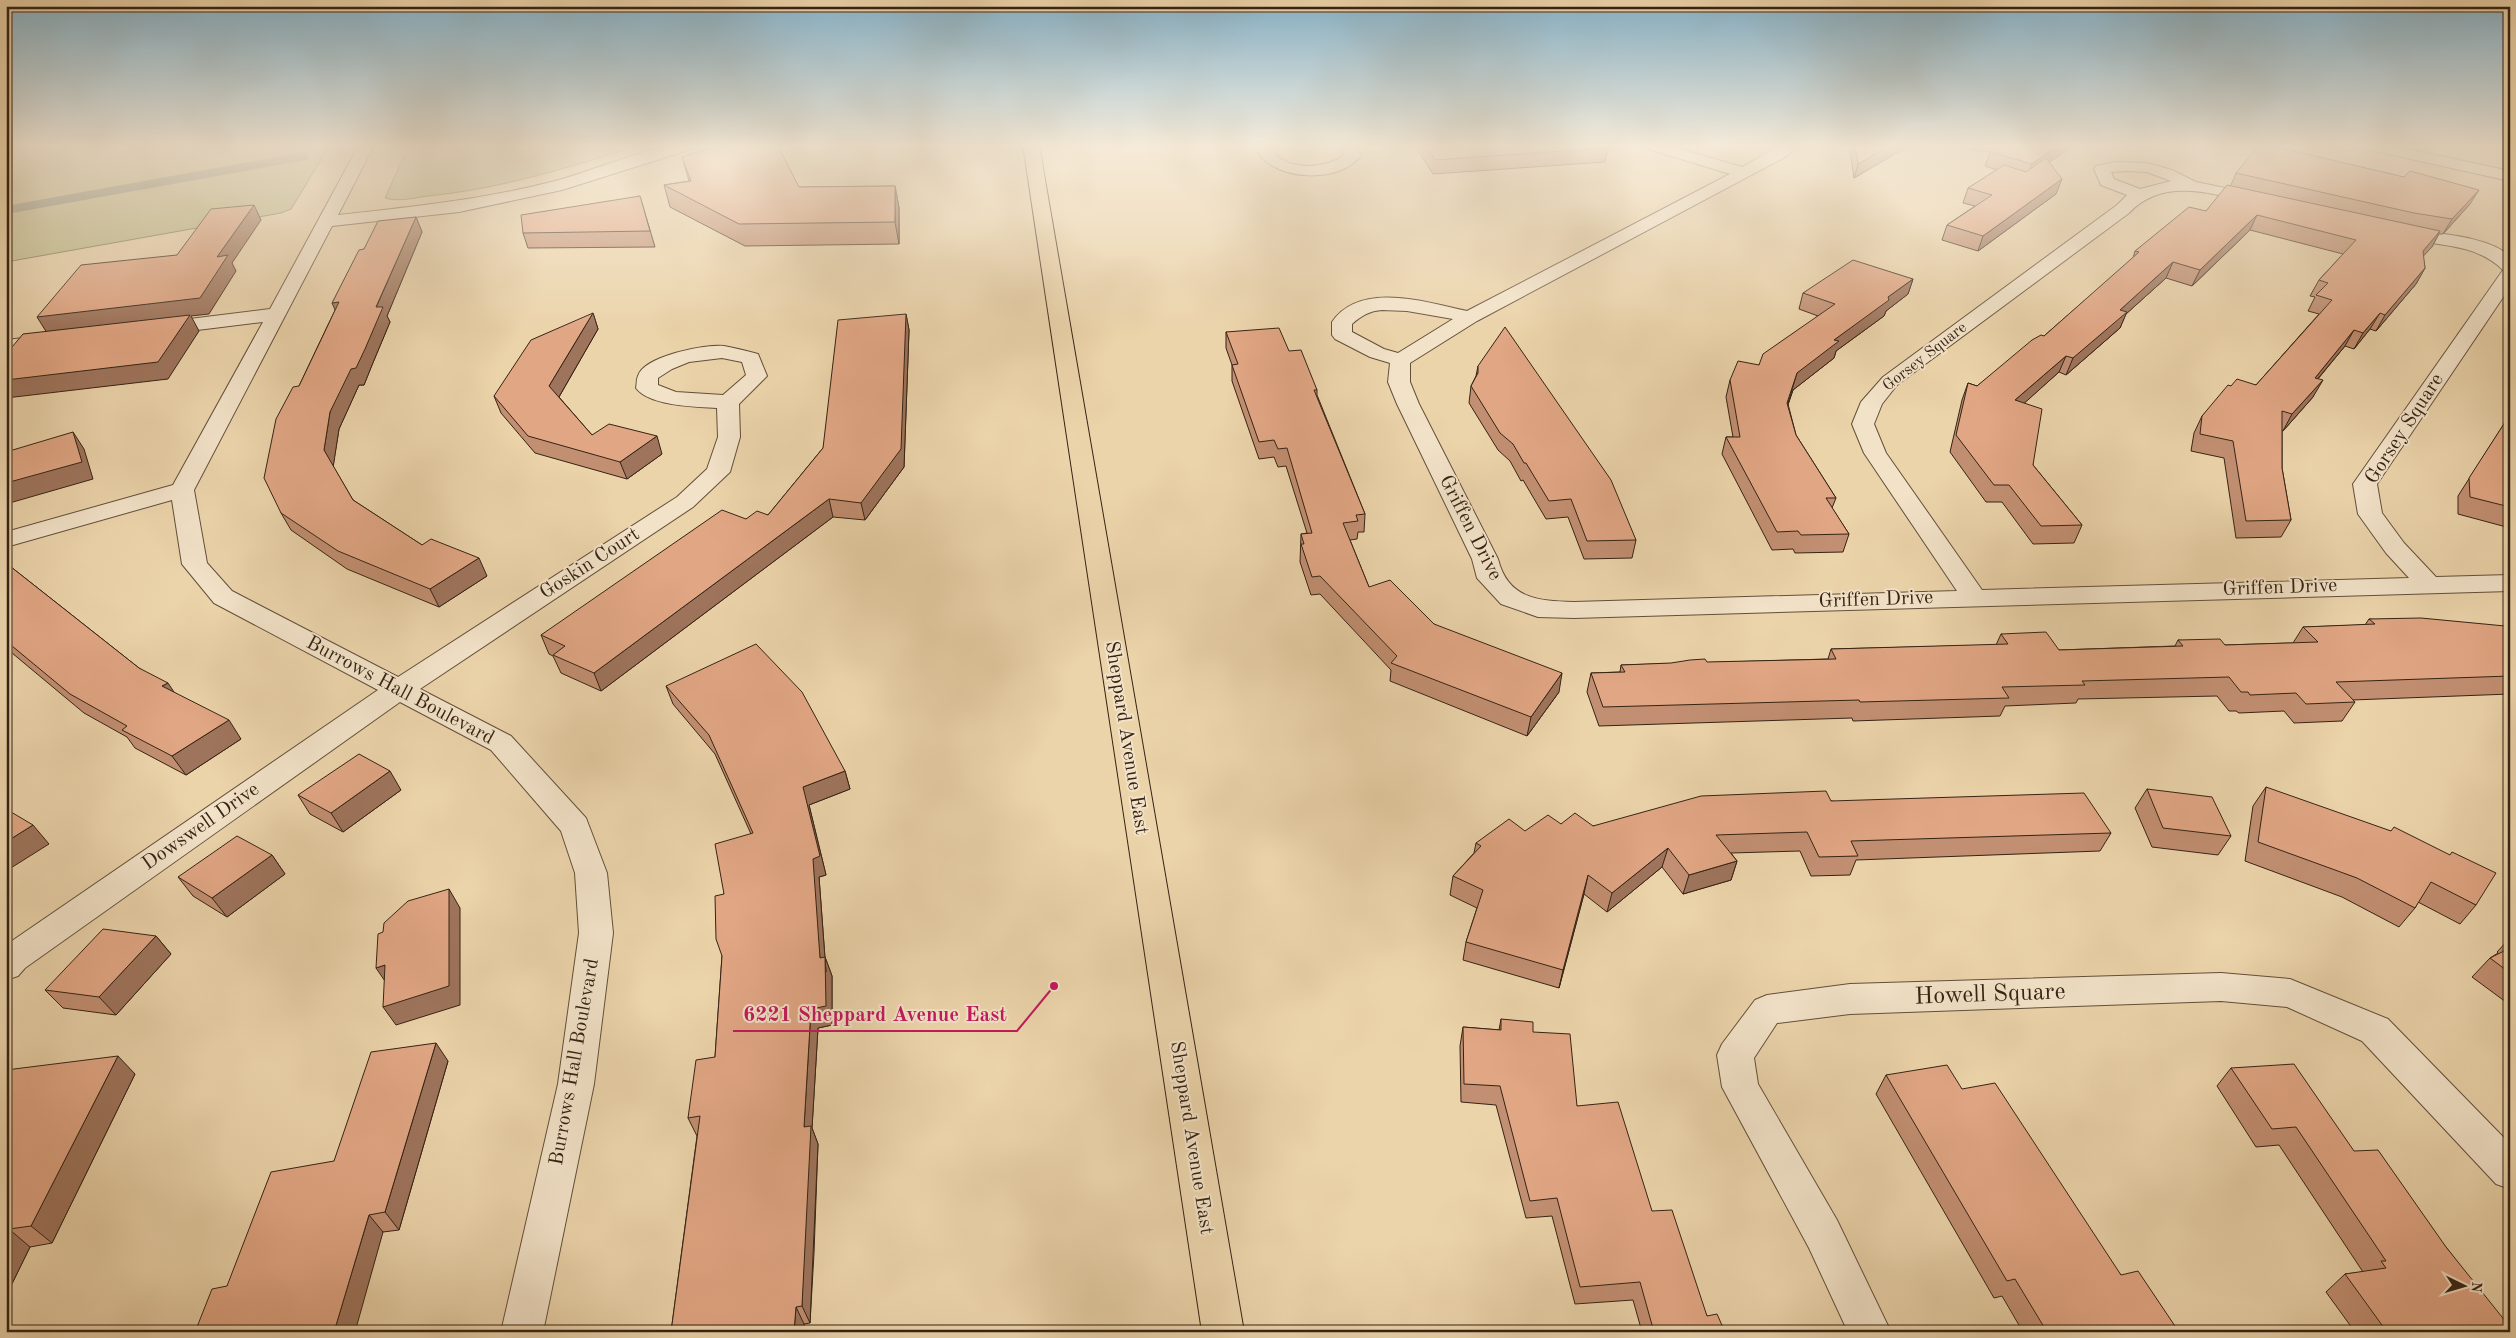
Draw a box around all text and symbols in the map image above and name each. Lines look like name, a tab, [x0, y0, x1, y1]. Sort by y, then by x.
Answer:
street label: Gorsey Square	[1880, 319, 1970, 395]
street label: Gorsey Square	[2362, 370, 2448, 488]
street label: Griffen Drive	[1435, 472, 1505, 584]
street label: Goskin Court	[537, 524, 643, 604]
street label: Griffen Drive	[2222, 576, 2338, 600]
street label: Griffen Drive	[1818, 588, 1934, 612]
street label: Burrows Hall Boulevard	[303, 633, 497, 749]
street label: Sheppard Avenue East	[1101, 640, 1151, 836]
street label: Dowswell Drive	[139, 779, 263, 875]
street label: Burrows Hall Boulevard	[547, 957, 603, 1167]
street label: Howell Square	[1914, 980, 2066, 1010]
callout: 6221 Sheppard Avenue East	[733, 995, 1017, 1031]
text: 6221 Sheppard Avenue East	[743, 1005, 1007, 1026]
street label: Sheppard Avenue East	[1166, 1040, 1216, 1236]
north arrow	[2438, 1260, 2488, 1310]
text: N	[2468, 1281, 2483, 1293]

